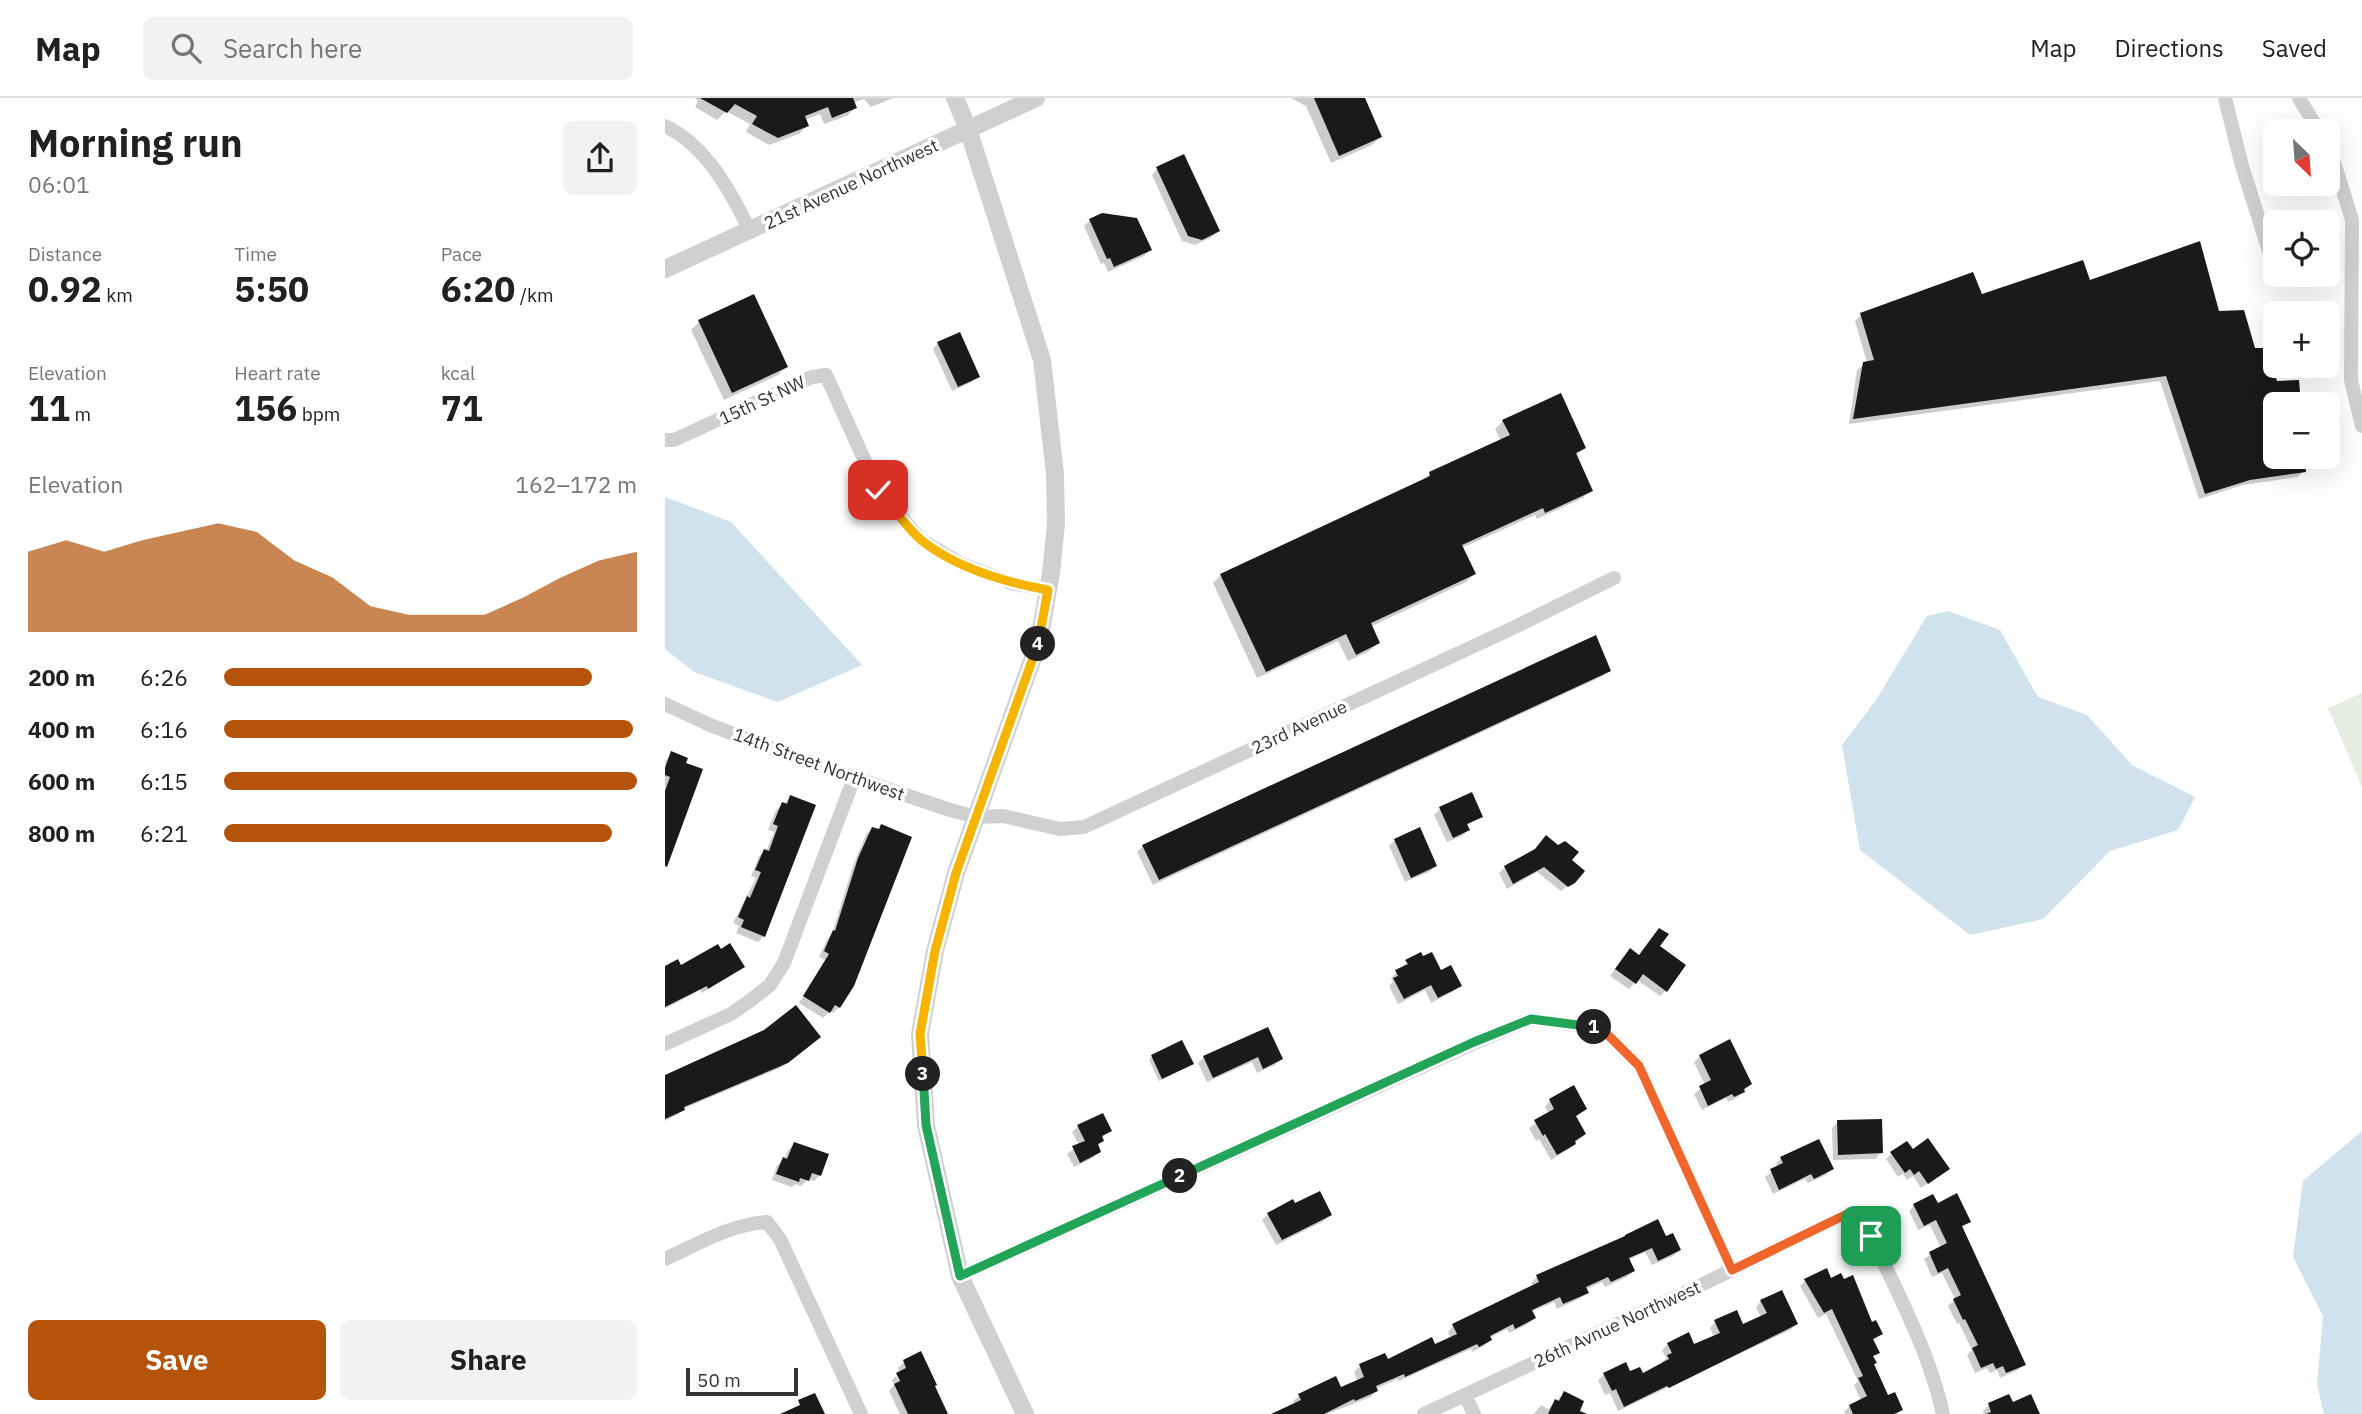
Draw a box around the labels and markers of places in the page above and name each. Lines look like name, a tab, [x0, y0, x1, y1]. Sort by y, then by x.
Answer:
pin	[848, 460, 908, 520]
pin: 4	[1021, 626, 1055, 662]
pin: 1	[1577, 1010, 1611, 1044]
pin: 3	[905, 1056, 941, 1091]
pin: 2	[1163, 1158, 1197, 1194]
pin	[1841, 1206, 1901, 1266]

